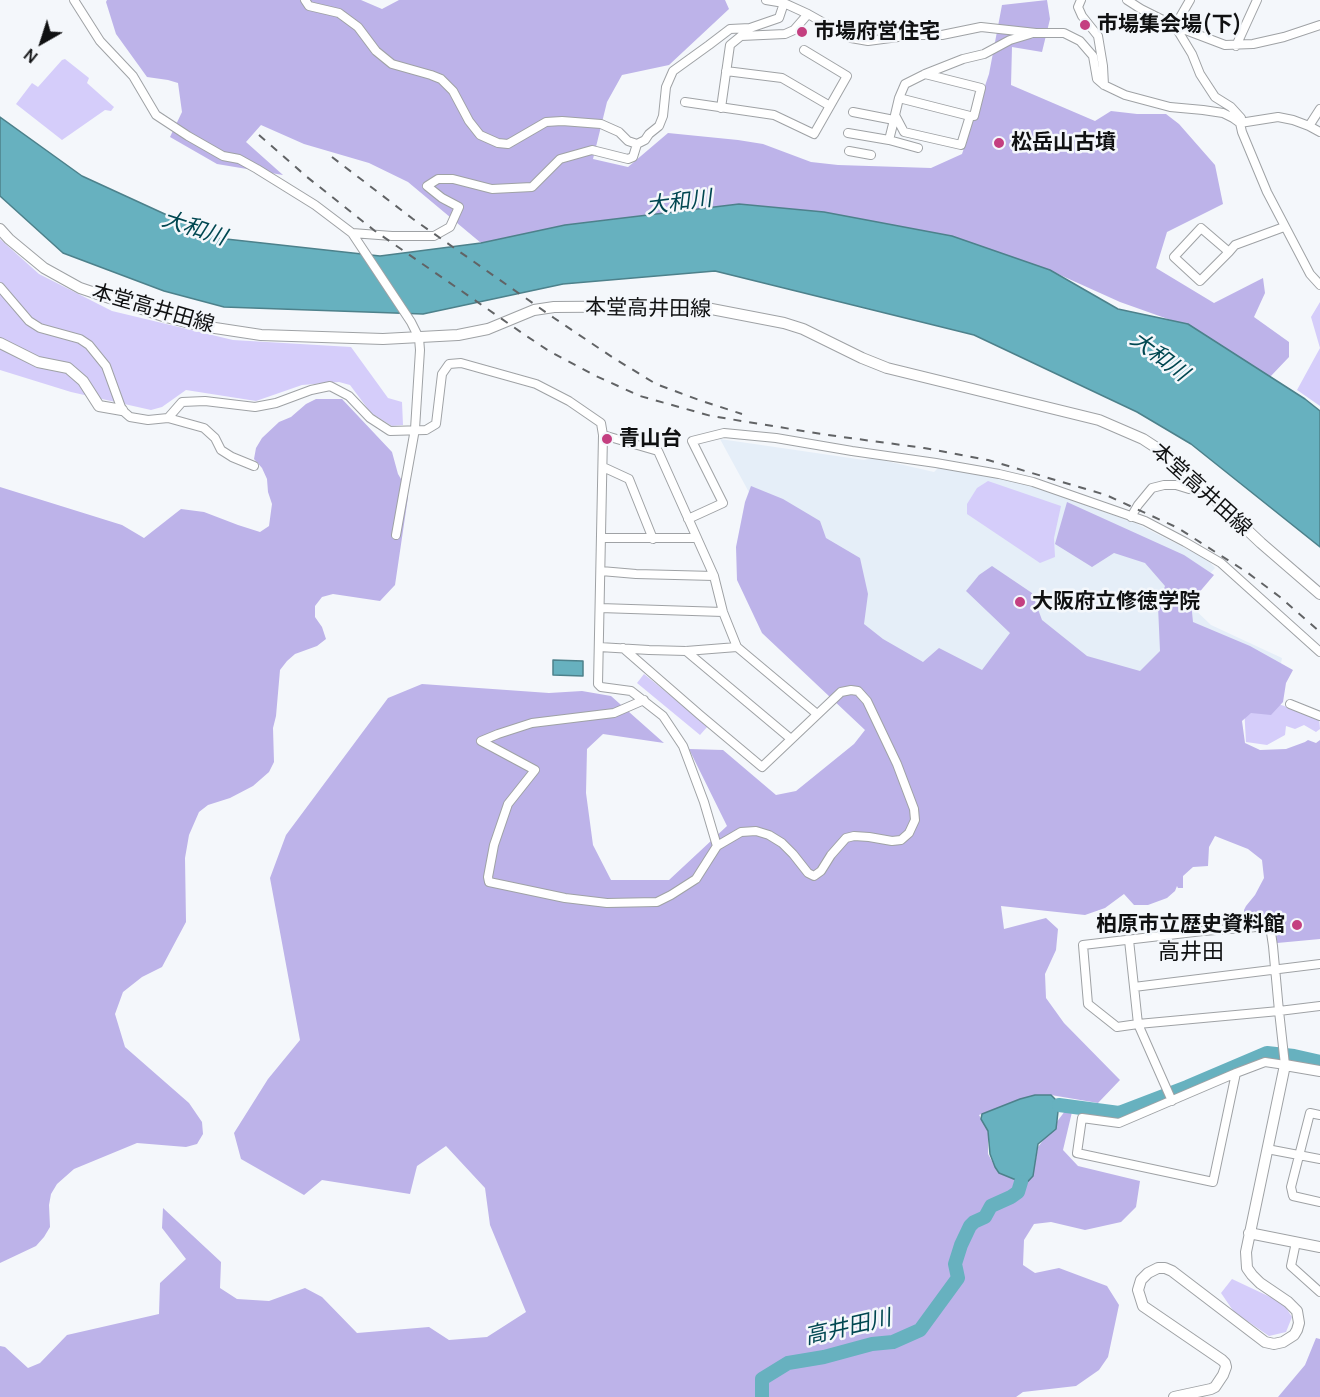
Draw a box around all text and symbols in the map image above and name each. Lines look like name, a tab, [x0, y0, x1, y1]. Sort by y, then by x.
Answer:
north arrow	[12, 12, 72, 72]
place label: 市場集会場(下)	[1097, 12, 1242, 38]
marker: 市場集会場(下)	[1078, 18, 1092, 32]
place label: 市場府営住宅	[814, 19, 940, 45]
marker: 市場府営住宅	[795, 25, 809, 39]
text: N	[19, 44, 42, 68]
place label: 松岳山古墳	[1011, 130, 1116, 156]
marker: 松岳山古墳	[992, 136, 1006, 150]
water label: 大和川	[645, 186, 713, 220]
water label: 大和川	[159, 206, 229, 252]
street label: 本堂高井田線	[89, 280, 217, 338]
street label: 本堂高井田線	[585, 295, 711, 323]
water label: 大和川	[1125, 327, 1193, 387]
place label: 青山台	[619, 426, 682, 452]
marker: 青山台	[600, 432, 614, 446]
street label: 本堂高井田線	[1146, 438, 1256, 542]
place label: 大阪府立修徳学院	[1032, 589, 1200, 615]
marker: 大阪府立修徳学院	[1013, 595, 1027, 609]
place label: 柏原市立歴史資料館	[1096, 912, 1285, 938]
marker: 柏原市立歴史資料館	[1290, 918, 1304, 932]
district label: 高井田	[1158, 940, 1224, 966]
water label: 高井田川	[802, 1305, 894, 1351]

